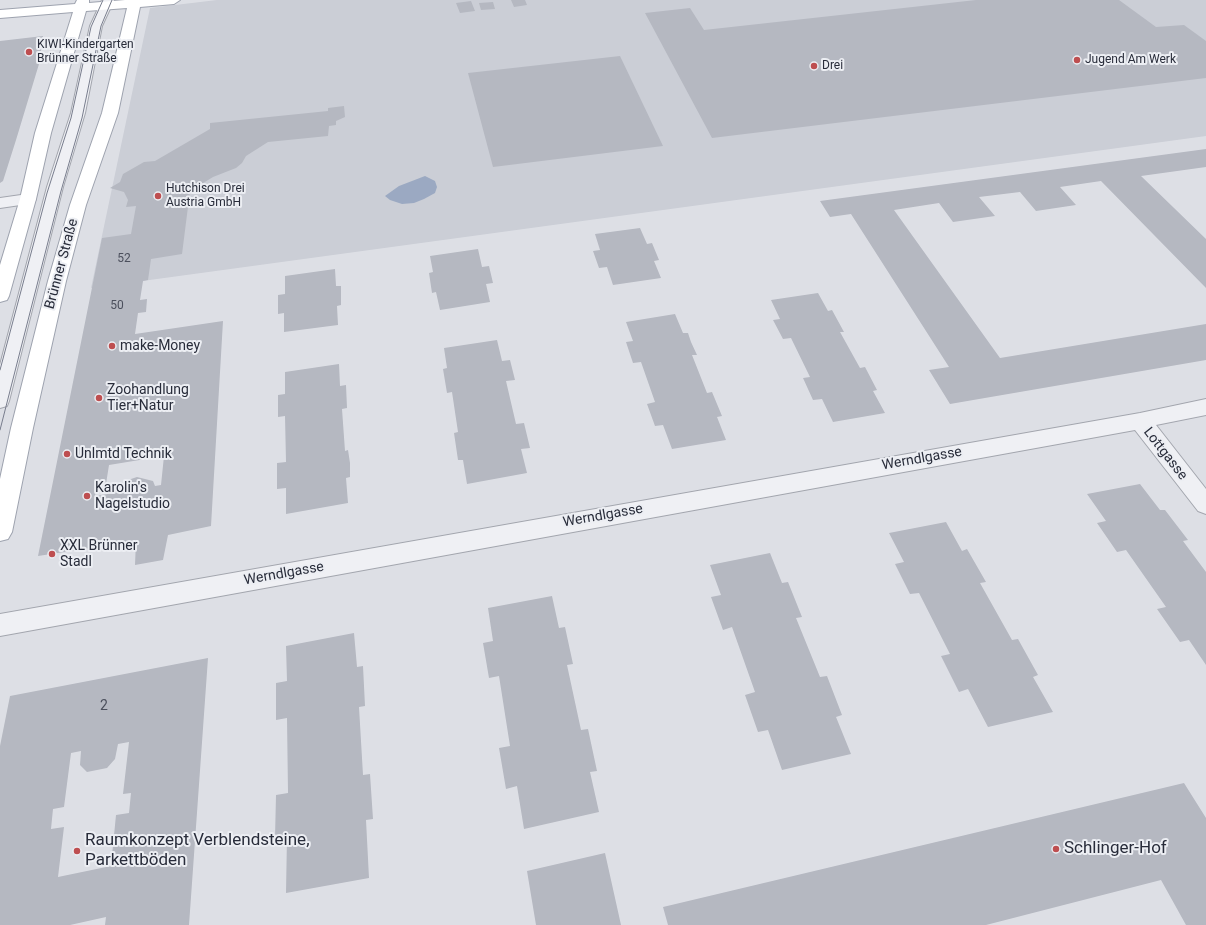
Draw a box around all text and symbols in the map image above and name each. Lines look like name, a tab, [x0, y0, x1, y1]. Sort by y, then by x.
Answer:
place label: KIWI-Kindergarten Brünner Straße	[37, 38, 134, 66]
marker: KIWI-Kindergarten Brünner Straße	[24, 47, 34, 57]
place label: Jugend Am Werk	[1085, 53, 1176, 67]
marker: Jugend Am Werk	[1072, 55, 1082, 65]
place label: Drei	[822, 59, 843, 73]
marker: Drei	[809, 61, 819, 71]
place label: Hutchison Drei Austria GmbH	[166, 182, 245, 210]
marker: Hutchison Drei Austria GmbH	[153, 191, 163, 201]
street label: Brünner Straße	[42, 217, 82, 311]
house number: 52	[117, 252, 131, 266]
house number: 50	[110, 299, 124, 313]
place label: make-Money	[120, 338, 200, 354]
marker: make-Money	[107, 341, 117, 351]
place label: Zoohandlung Tier+Natur	[107, 382, 189, 414]
marker: Zoohandlung Tier+Natur	[94, 393, 104, 403]
street label: Lottgasse	[1139, 424, 1191, 484]
street label: Werndlgasse	[881, 444, 963, 474]
place label: Unlmtd Technik	[75, 446, 172, 462]
marker: Unlmtd Technik	[62, 449, 72, 459]
place label: Karolin's Nagelstudio	[95, 480, 170, 512]
marker: Karolin's Nagelstudio	[82, 491, 92, 501]
street label: Werndlgasse	[562, 501, 644, 531]
place label: XXL Brünner Stadl	[60, 538, 137, 570]
marker: XXL Brünner Stadl	[47, 549, 57, 559]
street label: Werndlgasse	[243, 559, 325, 589]
house number: 2	[100, 698, 108, 714]
place label: Raumkonzept Verblendsteine, Parkettböden	[85, 831, 309, 871]
place label: Schlinger-Hof	[1064, 839, 1167, 859]
marker: Schlinger-Hof	[1051, 844, 1061, 854]
marker: Raumkonzept Verblendsteine, Parkettböden	[72, 846, 82, 856]

